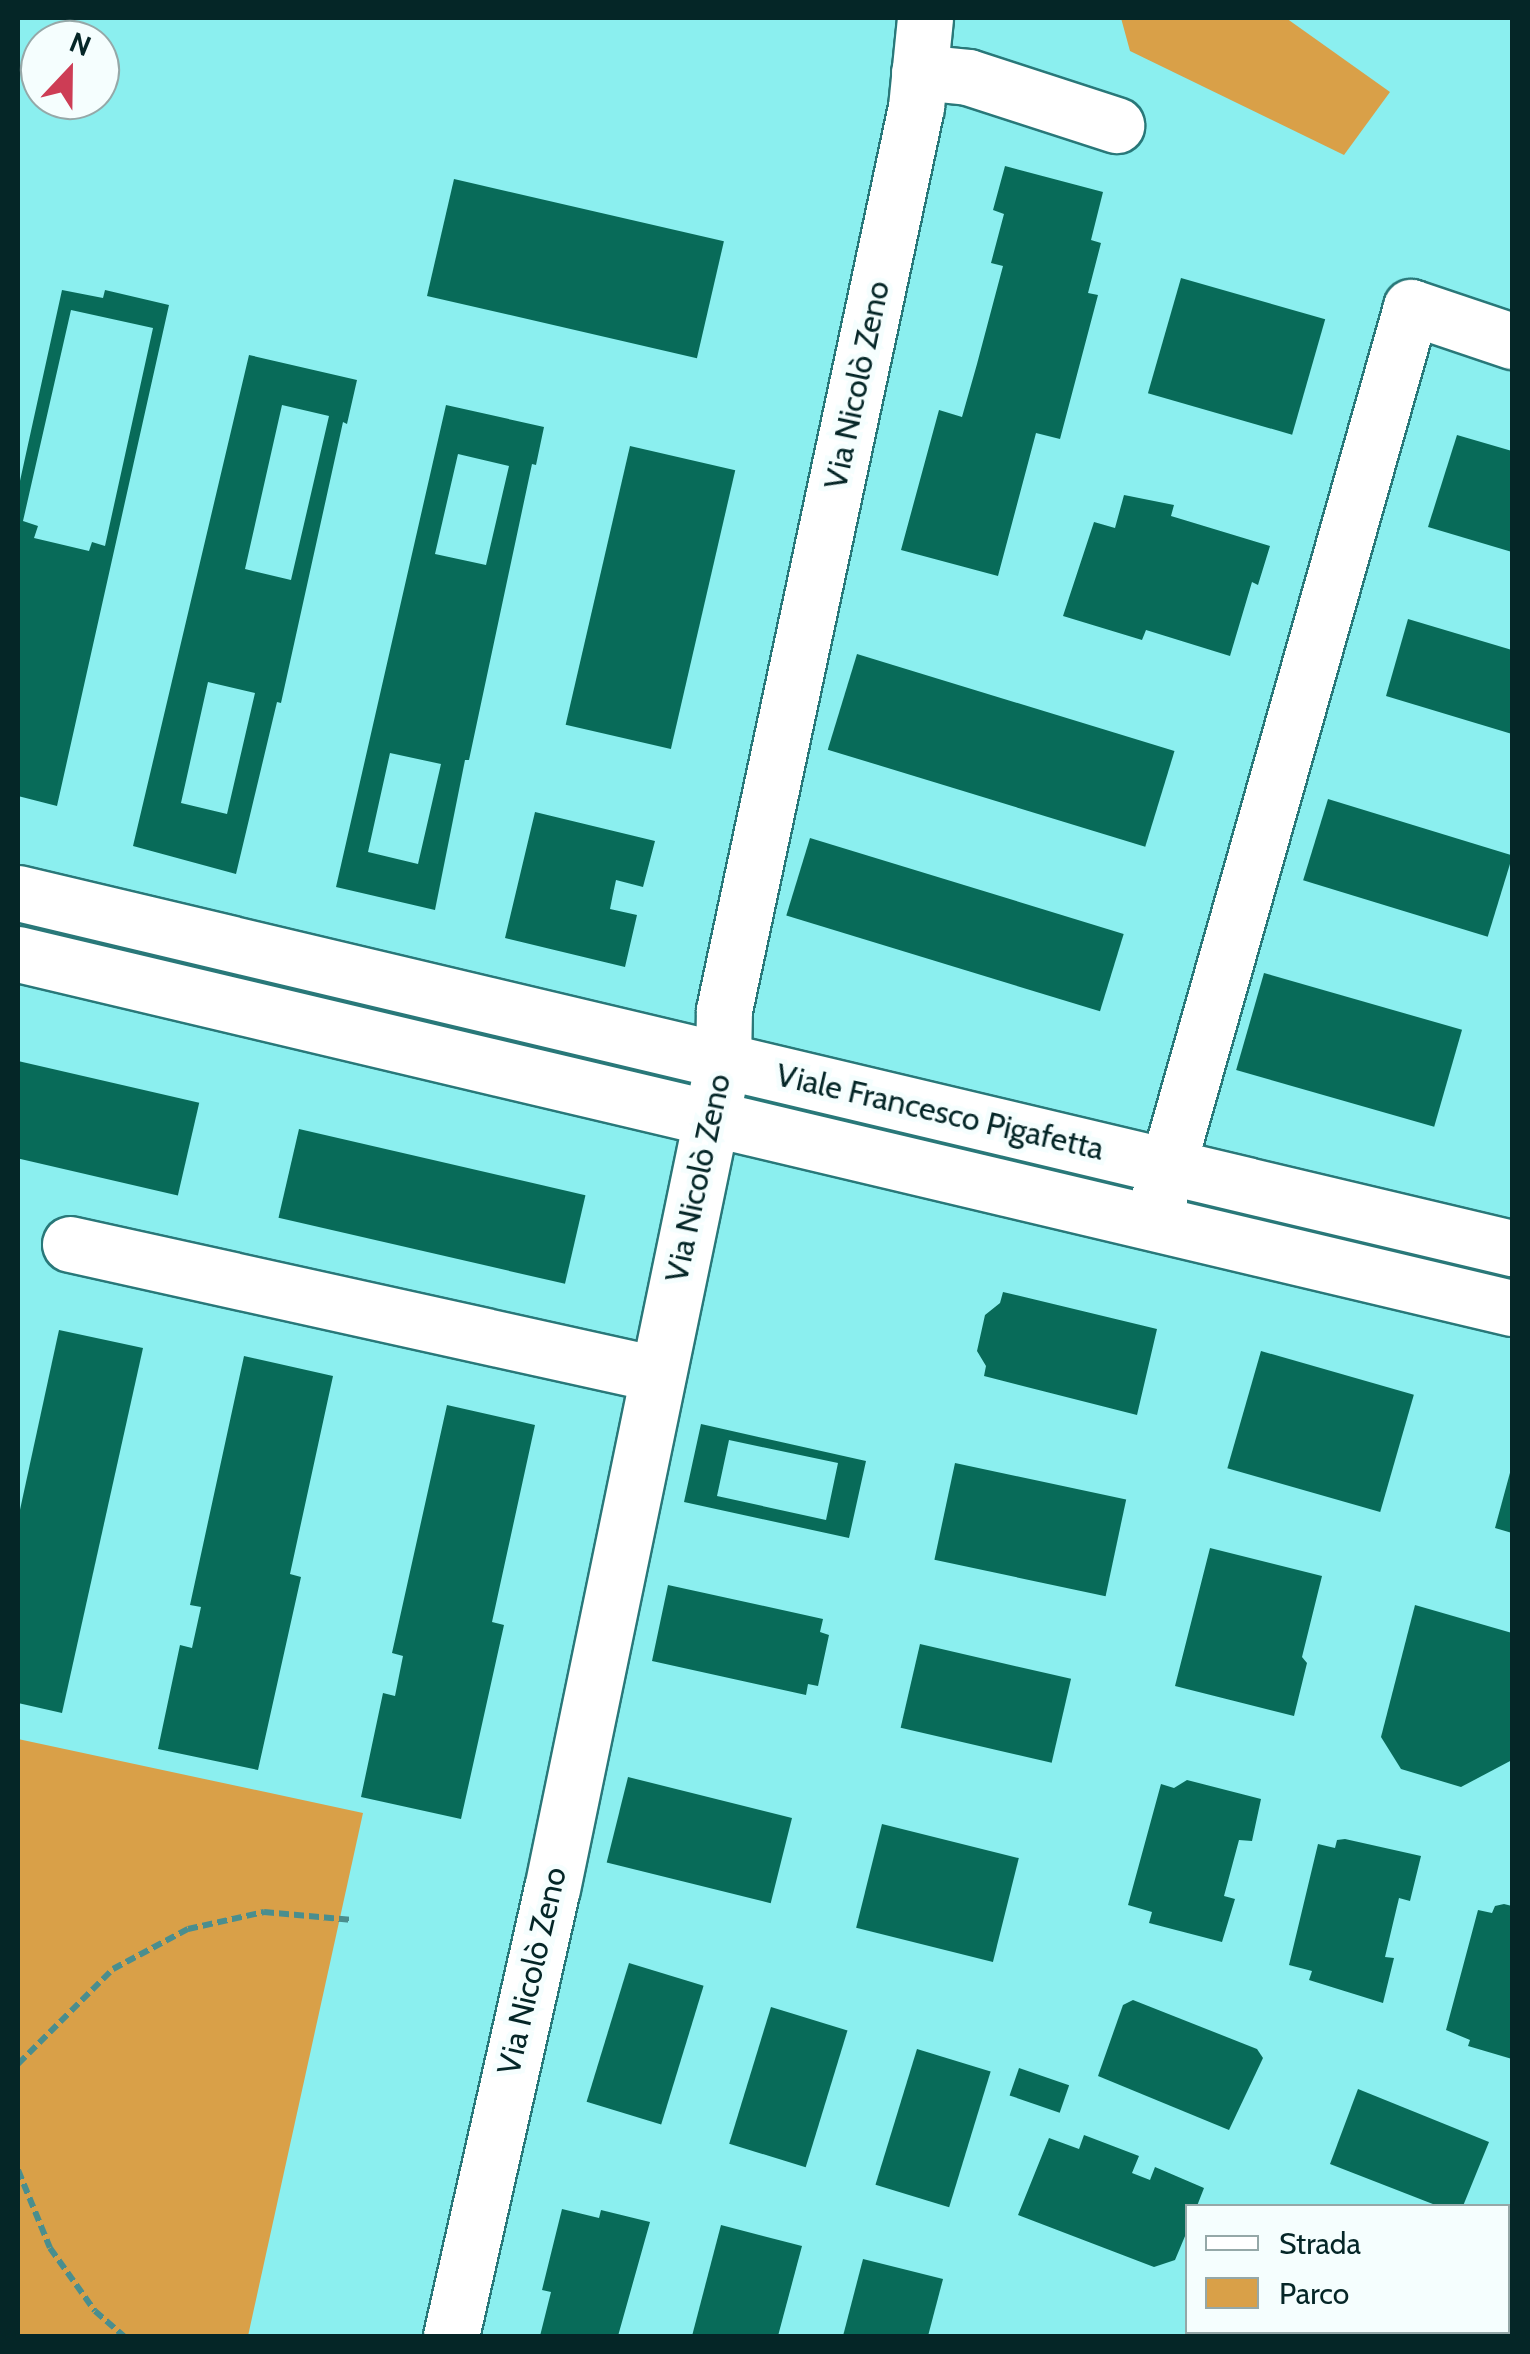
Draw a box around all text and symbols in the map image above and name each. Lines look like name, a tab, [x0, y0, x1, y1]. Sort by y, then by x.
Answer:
north arrow	[20, 20, 120, 120]
text: N	[65, 25, 96, 64]
street label: Via Nicolò Zeno	[816, 277, 898, 493]
street label: Viale Francesco Pigafetta	[772, 1056, 1108, 1168]
street label: Via Nicolò Zeno	[657, 1070, 739, 1286]
street label: Via Nicolò Zeno	[489, 1863, 575, 2079]
legend	[1185, 2204, 1510, 2334]
text: Strada	[1279, 2225, 1361, 2262]
text: Parco	[1279, 2275, 1349, 2312]

